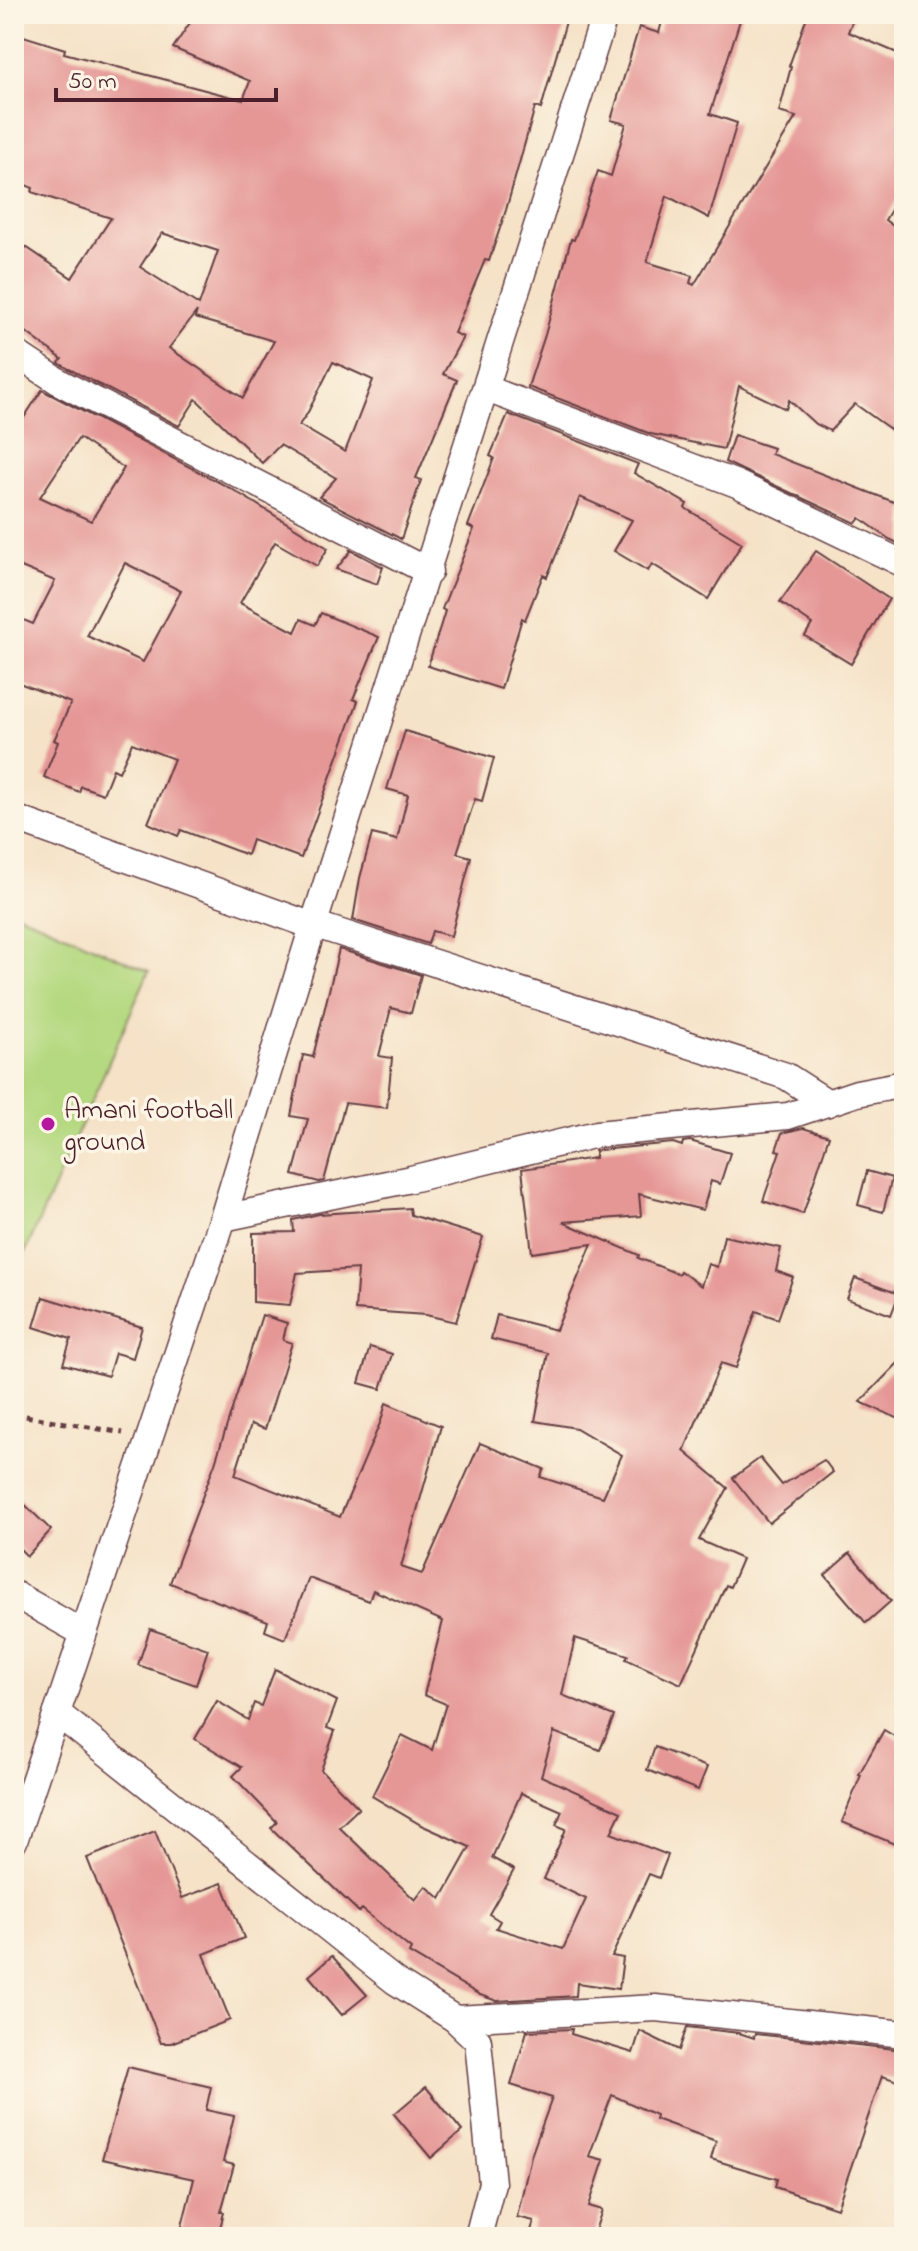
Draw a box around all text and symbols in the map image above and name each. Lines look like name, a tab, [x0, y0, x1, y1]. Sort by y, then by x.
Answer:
scale bar	[56, 52, 276, 102]
text: 50 m	[68, 65, 117, 100]
place label: Amani football ground	[63, 1091, 233, 1164]
marker: Amani football ground	[39, 1115, 57, 1133]

